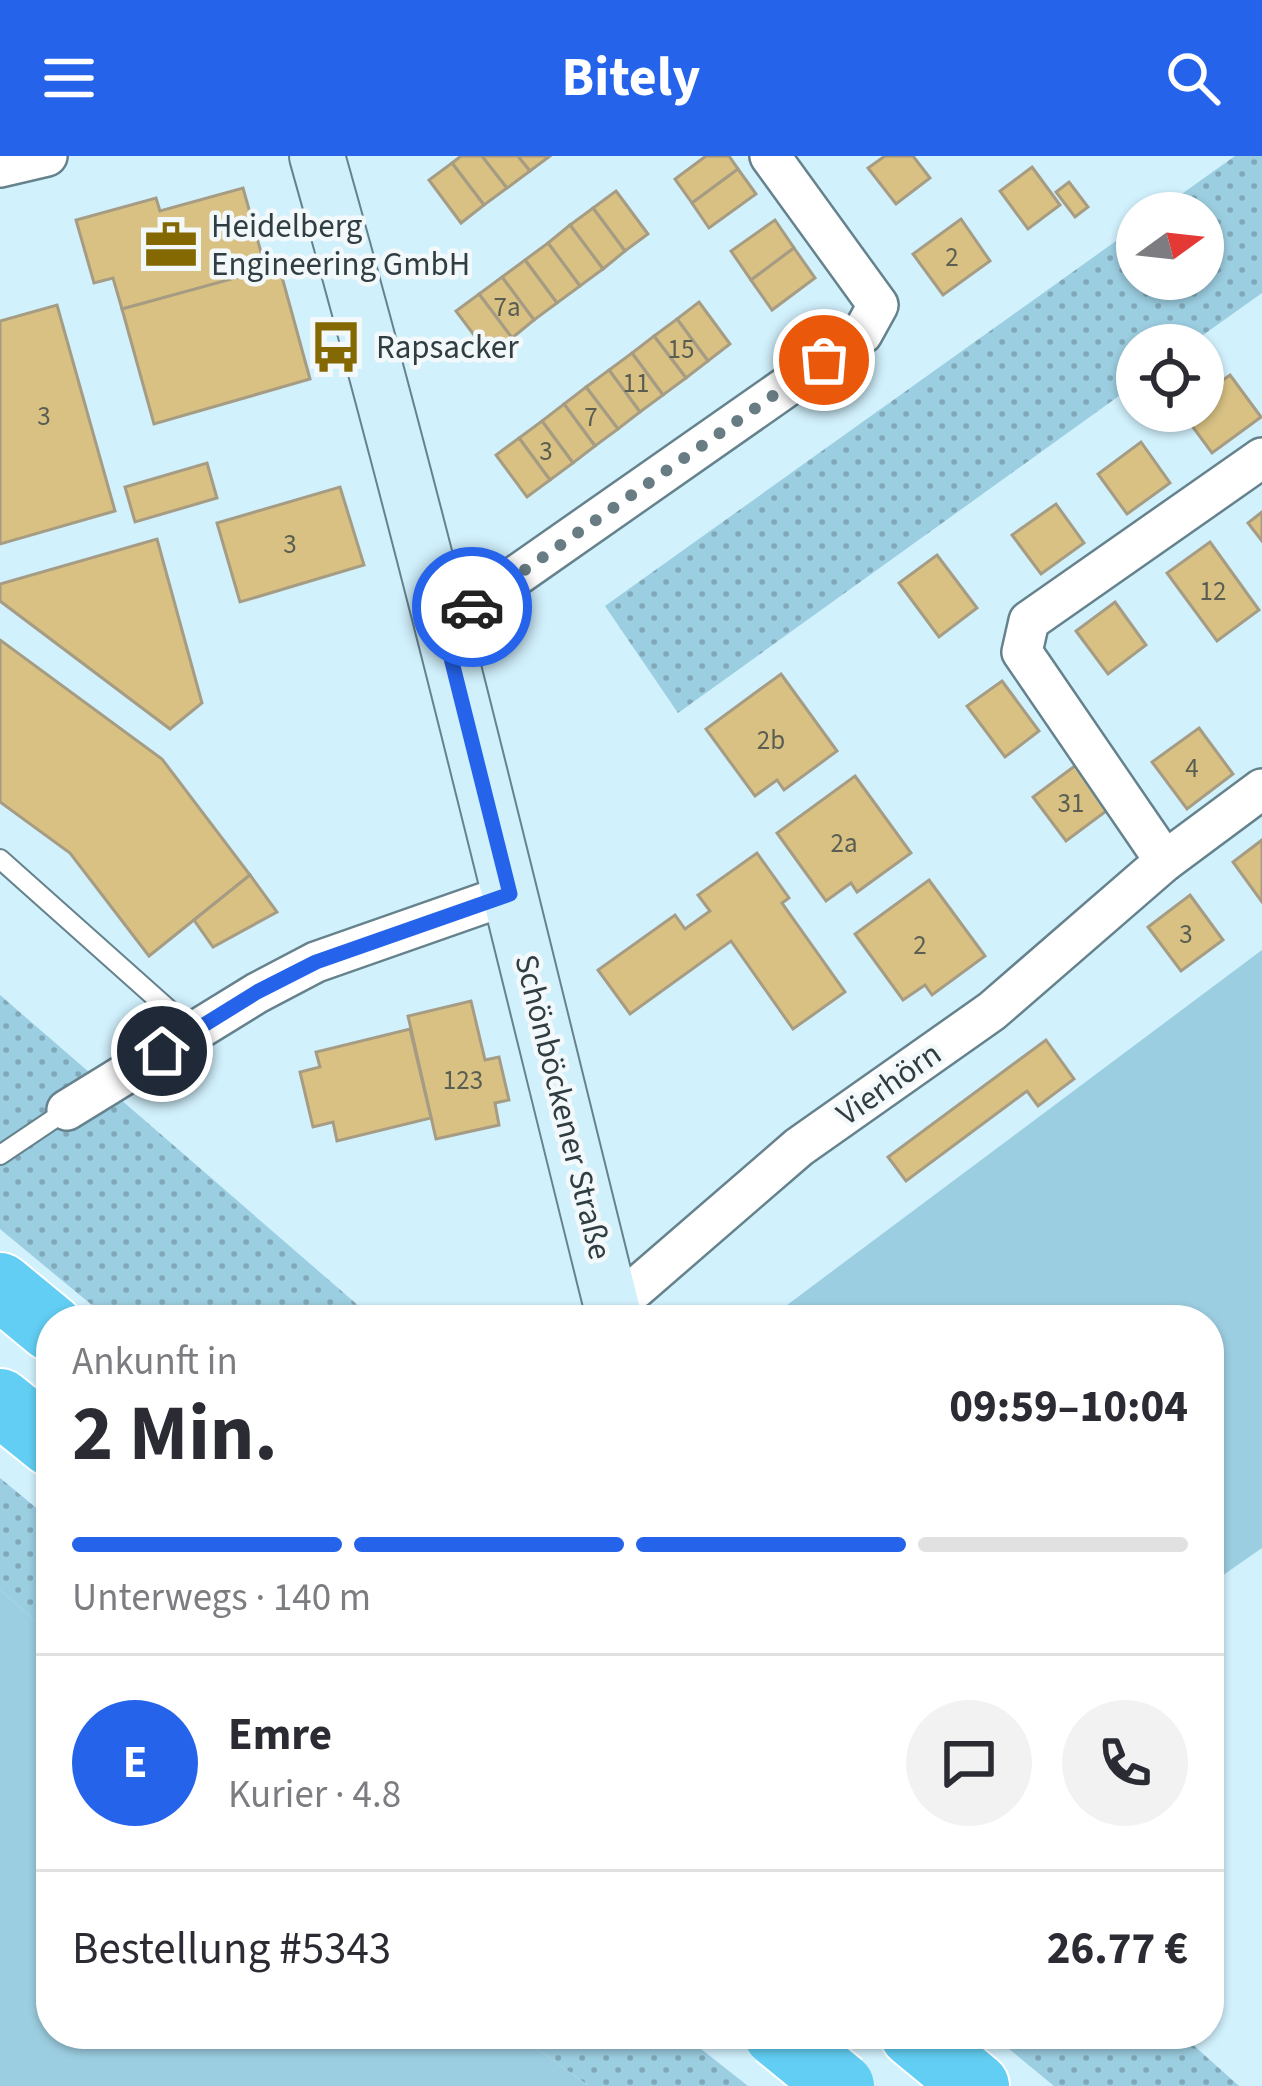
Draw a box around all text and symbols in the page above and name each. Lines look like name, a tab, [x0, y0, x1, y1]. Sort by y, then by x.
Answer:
text: Bitely	[562, 40, 700, 117]
icon: menu	[36, 45, 102, 111]
icon: search	[1160, 45, 1226, 111]
north arrow	[1116, 192, 1224, 300]
map controls	[1116, 192, 1224, 432]
place label: Heidelberg Engineering GmbH	[211, 203, 470, 288]
office icon: Heidelberg Engineering GmbH	[142, 216, 200, 274]
house number: 2	[945, 238, 959, 277]
house number: 7a	[493, 288, 521, 327]
pin	[773, 309, 875, 411]
bus stop icon: Rapsacker	[307, 318, 365, 376]
place label: Rapsacker	[376, 324, 519, 371]
button: locate	[1116, 324, 1224, 432]
icon: bag	[791, 327, 857, 393]
house number: 15	[668, 330, 694, 369]
house number: 11	[623, 364, 649, 403]
house number: 3	[37, 397, 51, 436]
house number: 7	[584, 398, 598, 437]
house number: 3	[539, 432, 553, 471]
house number: 3	[283, 525, 297, 564]
courier	[412, 547, 532, 667]
house number: 12	[1200, 572, 1226, 611]
icon: car	[439, 574, 505, 640]
house number: 2b	[757, 721, 785, 760]
house number: 4	[1185, 749, 1199, 788]
house number: 31	[1058, 784, 1084, 823]
house number: 2a	[830, 824, 858, 863]
house number: 3	[1179, 915, 1193, 954]
house number: 2	[913, 926, 927, 965]
street label: Schönböckener Straße	[502, 949, 624, 1265]
pin	[111, 1000, 213, 1102]
icon: home	[129, 1018, 195, 1084]
street label: Vierhörn	[827, 1031, 951, 1137]
house number: 123	[443, 1061, 483, 1100]
text: Ankunft in	[72, 1334, 238, 1390]
text: 09:59–10:04	[949, 1375, 1188, 1439]
text: 2 Min.	[72, 1379, 278, 1490]
text: Unterwegs · 140 m	[72, 1570, 371, 1626]
button: chat	[906, 1700, 1032, 1826]
button: phone	[1062, 1700, 1188, 1826]
text: Emre	[228, 1703, 332, 1767]
text: E	[123, 1731, 147, 1795]
text: Kurier · 4.8	[228, 1767, 401, 1823]
text: Bestellung #5343	[72, 1917, 391, 1981]
text: 26.77 €	[1047, 1917, 1188, 1981]

